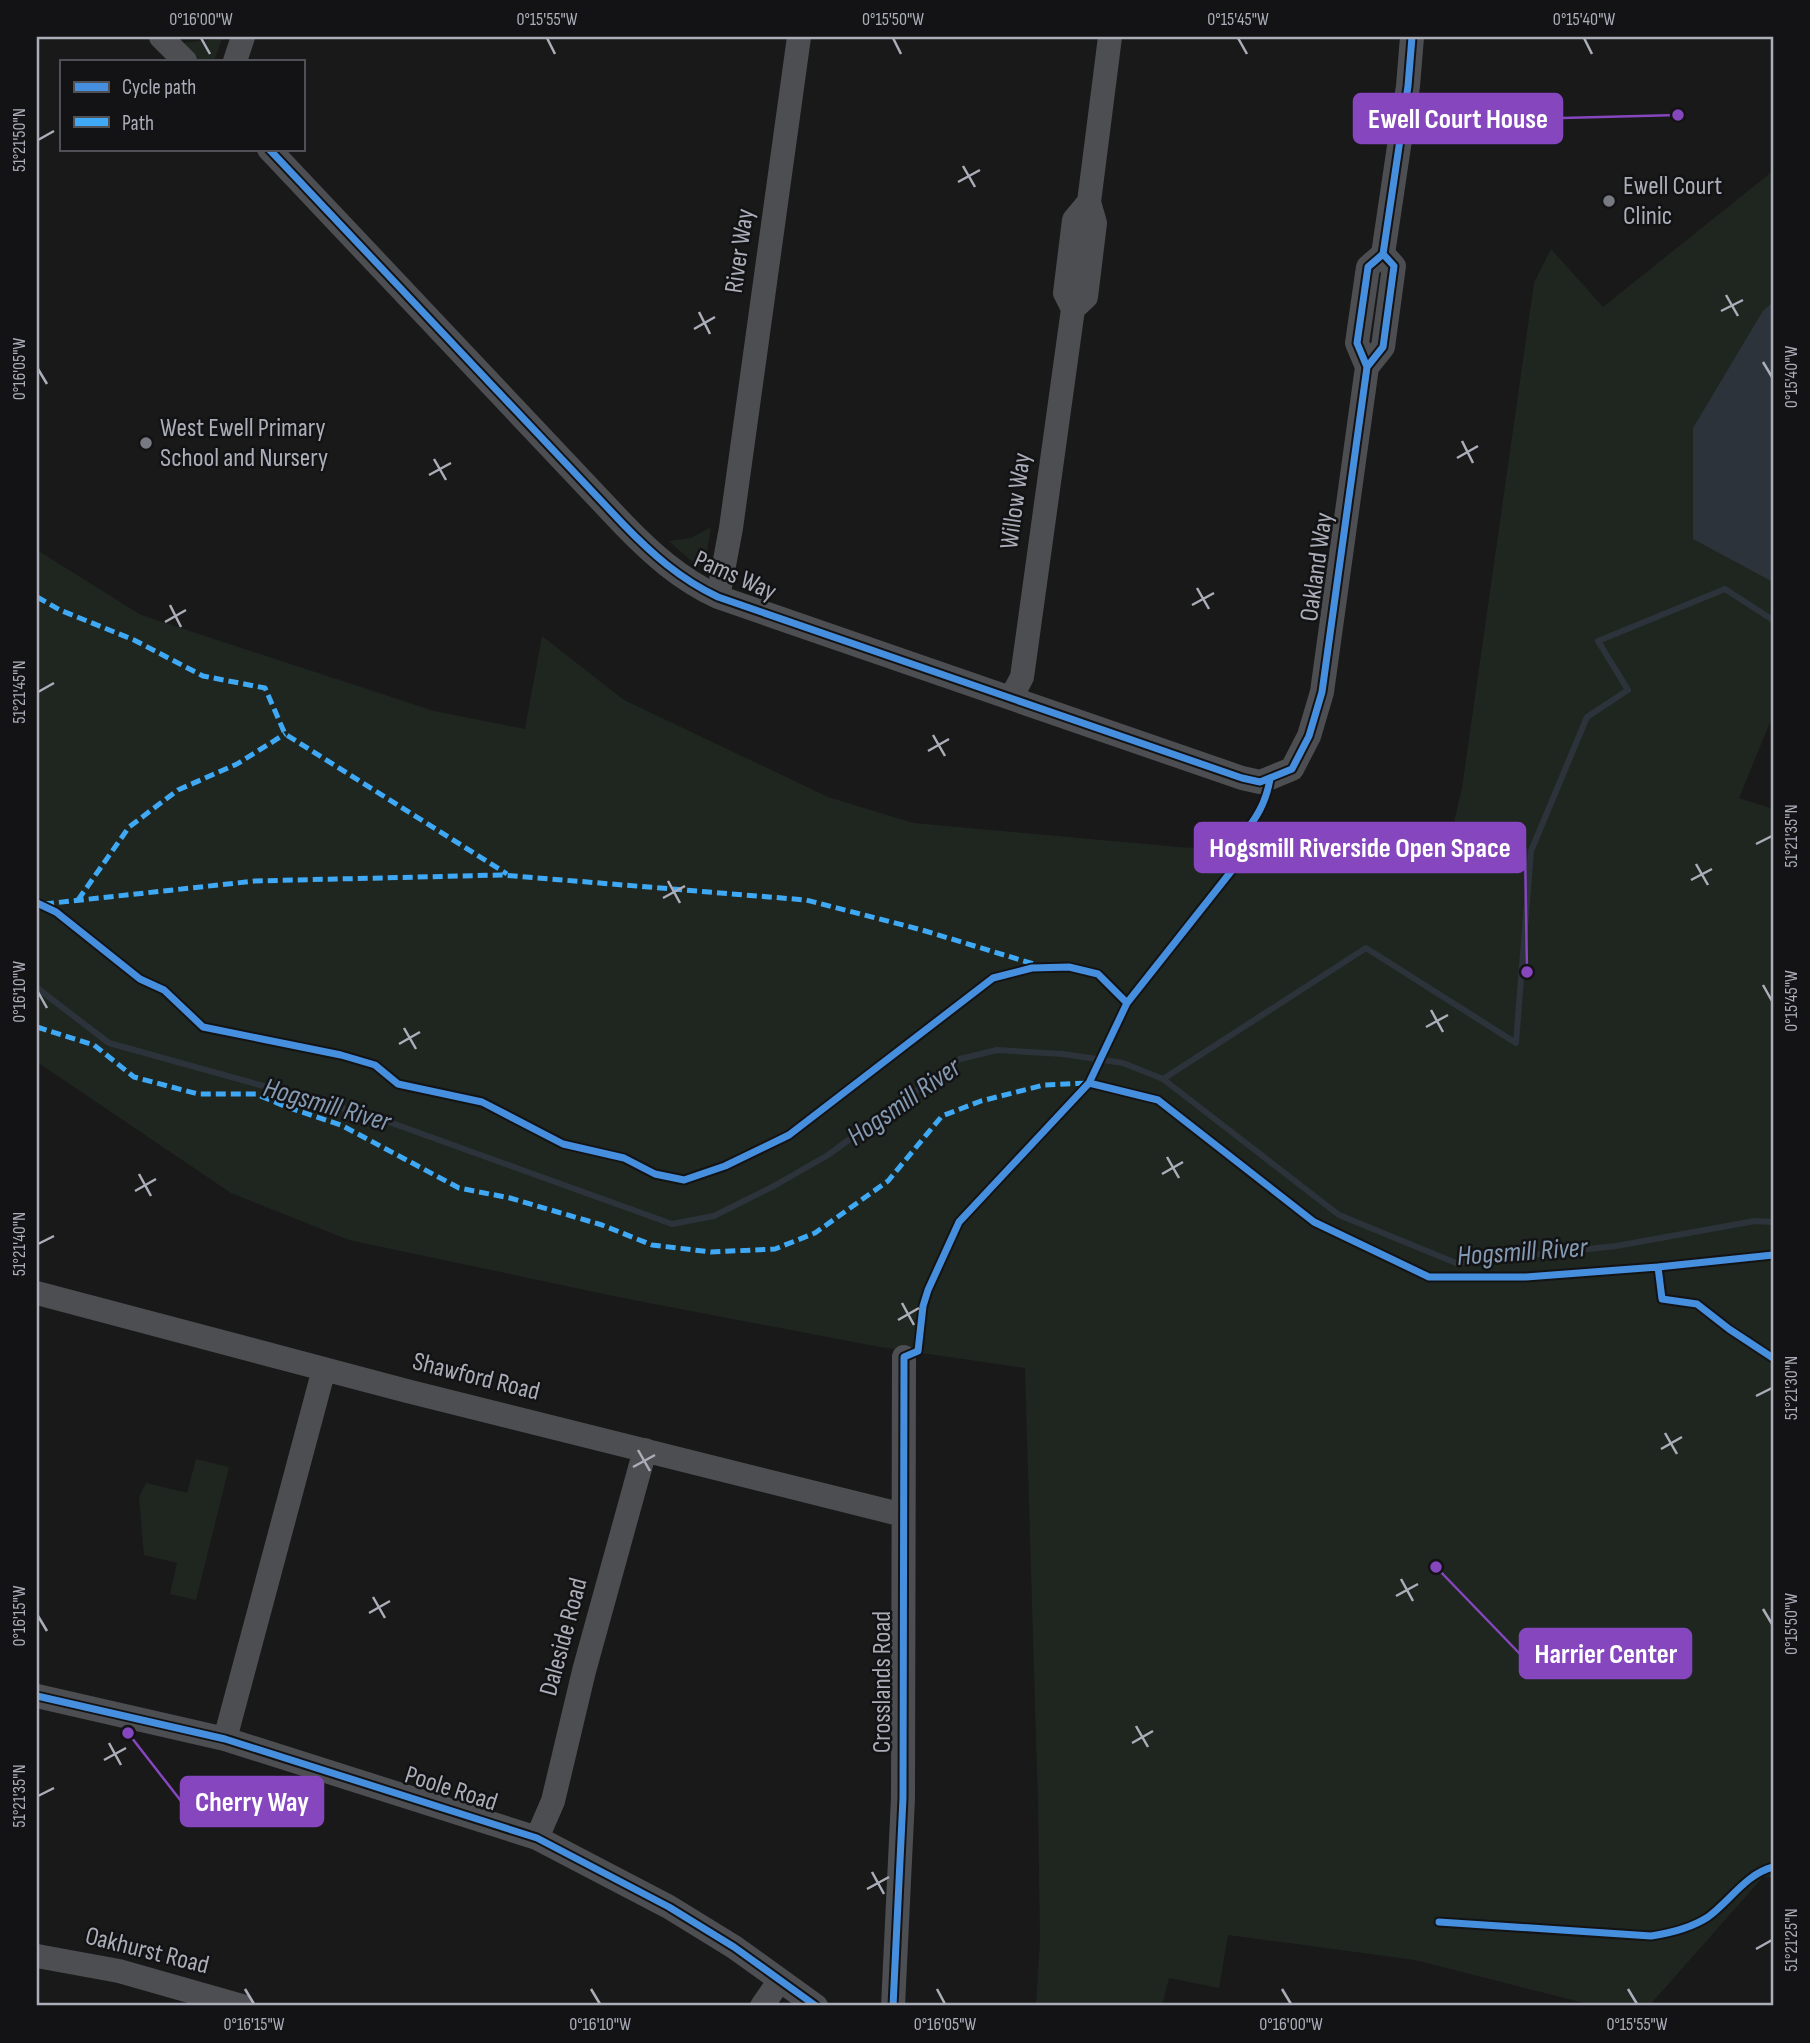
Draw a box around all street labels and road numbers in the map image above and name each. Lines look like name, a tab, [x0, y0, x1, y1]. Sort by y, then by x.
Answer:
street label: River Way	[719, 207, 761, 295]
street label: Willow Way	[994, 451, 1038, 551]
street label: Oakland Way	[1294, 511, 1340, 623]
street label: Pams Way	[689, 544, 781, 608]
street label: Shawford Road	[409, 1346, 543, 1408]
street label: Daleside Road	[533, 1575, 595, 1699]
street label: Crosslands Road	[867, 1611, 898, 1753]
street label: Poole Road	[401, 1760, 501, 1818]
street label: Oakhurst Road	[82, 1921, 212, 1981]

